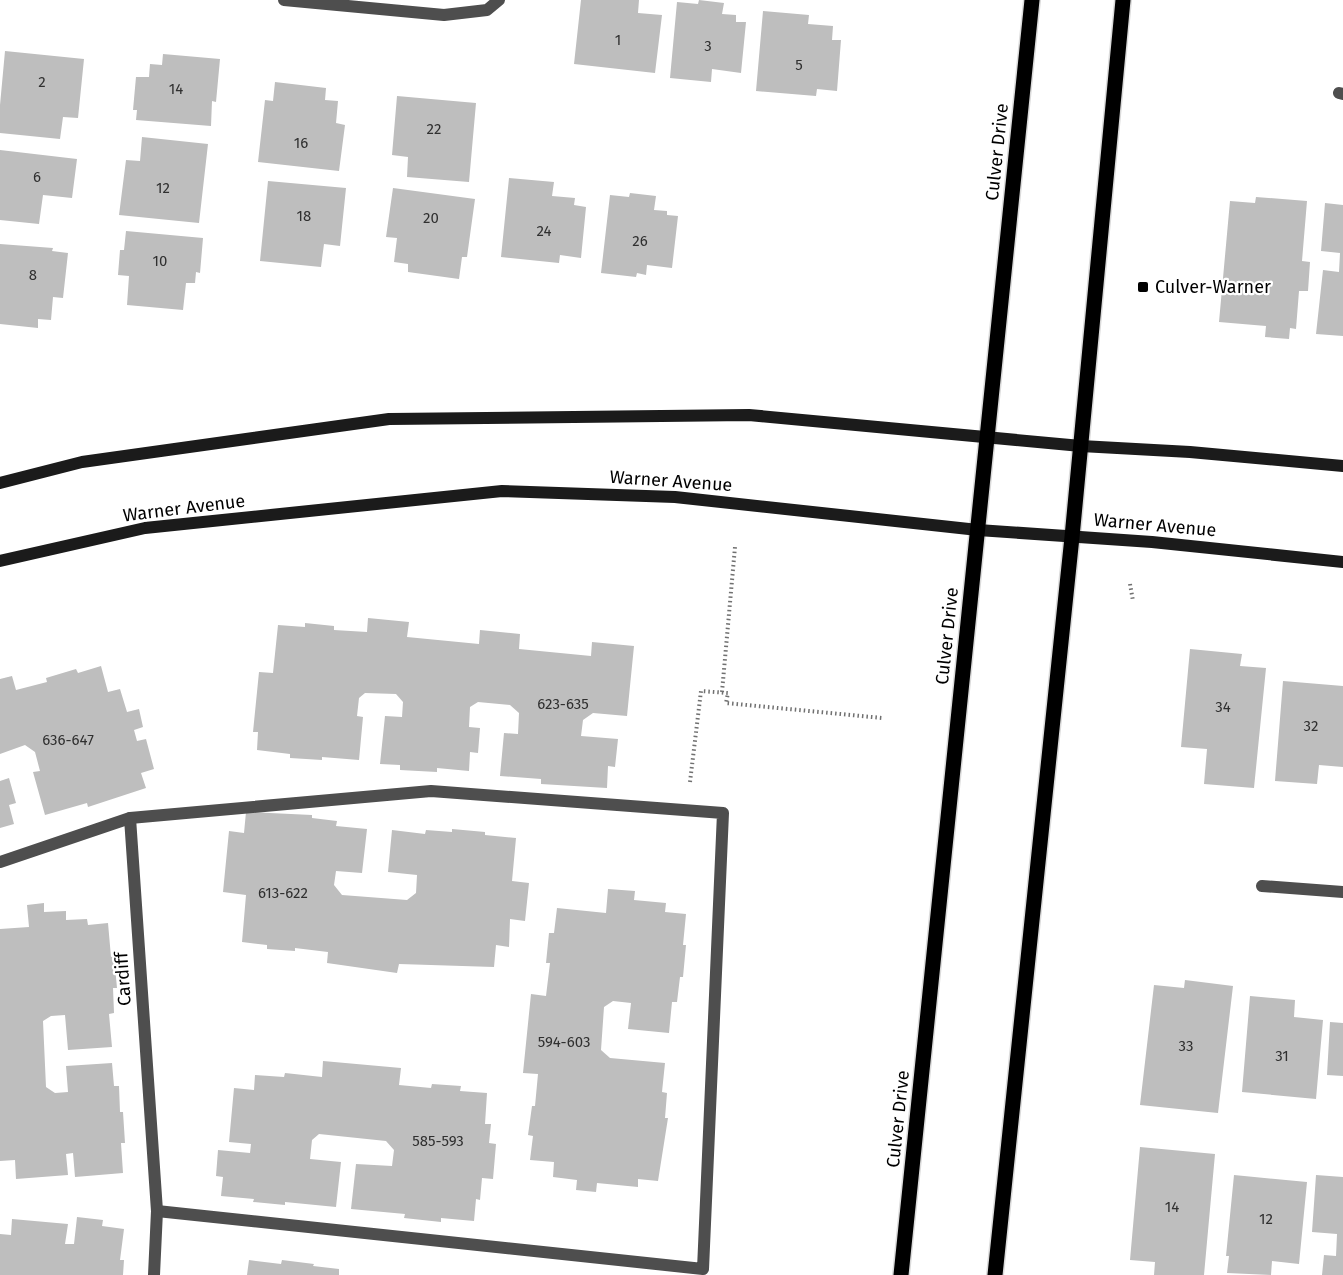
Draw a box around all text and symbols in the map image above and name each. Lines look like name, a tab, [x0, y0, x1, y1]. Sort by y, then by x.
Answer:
house number: 1	[615, 31, 621, 49]
house number: 3	[704, 37, 712, 55]
house number: 5	[795, 56, 803, 74]
house number: 2	[38, 73, 46, 91]
house number: 14	[169, 80, 183, 98]
street label: Culver Drive	[981, 102, 1013, 202]
house number: 22	[427, 120, 441, 138]
house number: 16	[294, 134, 308, 152]
house number: 6	[33, 168, 41, 186]
house number: 12	[156, 179, 170, 197]
house number: 18	[297, 207, 311, 225]
house number: 20	[423, 209, 439, 227]
house number: 24	[536, 222, 552, 240]
house number: 26	[632, 232, 648, 250]
house number: 10	[153, 252, 167, 270]
house number: 8	[29, 266, 37, 284]
place label: Culver-Warner	[1155, 276, 1271, 298]
marker: Culver-Warner	[1136, 280, 1150, 294]
street label: Warner Avenue	[609, 466, 733, 496]
street label: Warner Avenue	[122, 490, 246, 526]
street label: Warner Avenue	[1093, 509, 1217, 541]
street label: Culver Drive	[931, 586, 963, 686]
house number: 623-635	[537, 695, 589, 713]
house number: 34	[1215, 698, 1231, 716]
house number: 32	[1304, 717, 1318, 735]
house number: 636-647	[42, 731, 94, 749]
house number: 613-622	[258, 884, 308, 902]
street label: Cardiff	[110, 949, 136, 1007]
house number: 594-603	[538, 1033, 590, 1051]
house number: 33	[1179, 1037, 1193, 1055]
house number: 31	[1275, 1047, 1289, 1065]
street label: Culver Drive	[882, 1069, 914, 1169]
house number: 585-593	[412, 1132, 464, 1150]
house number: 14	[1165, 1198, 1179, 1216]
house number: 12	[1259, 1210, 1273, 1228]

